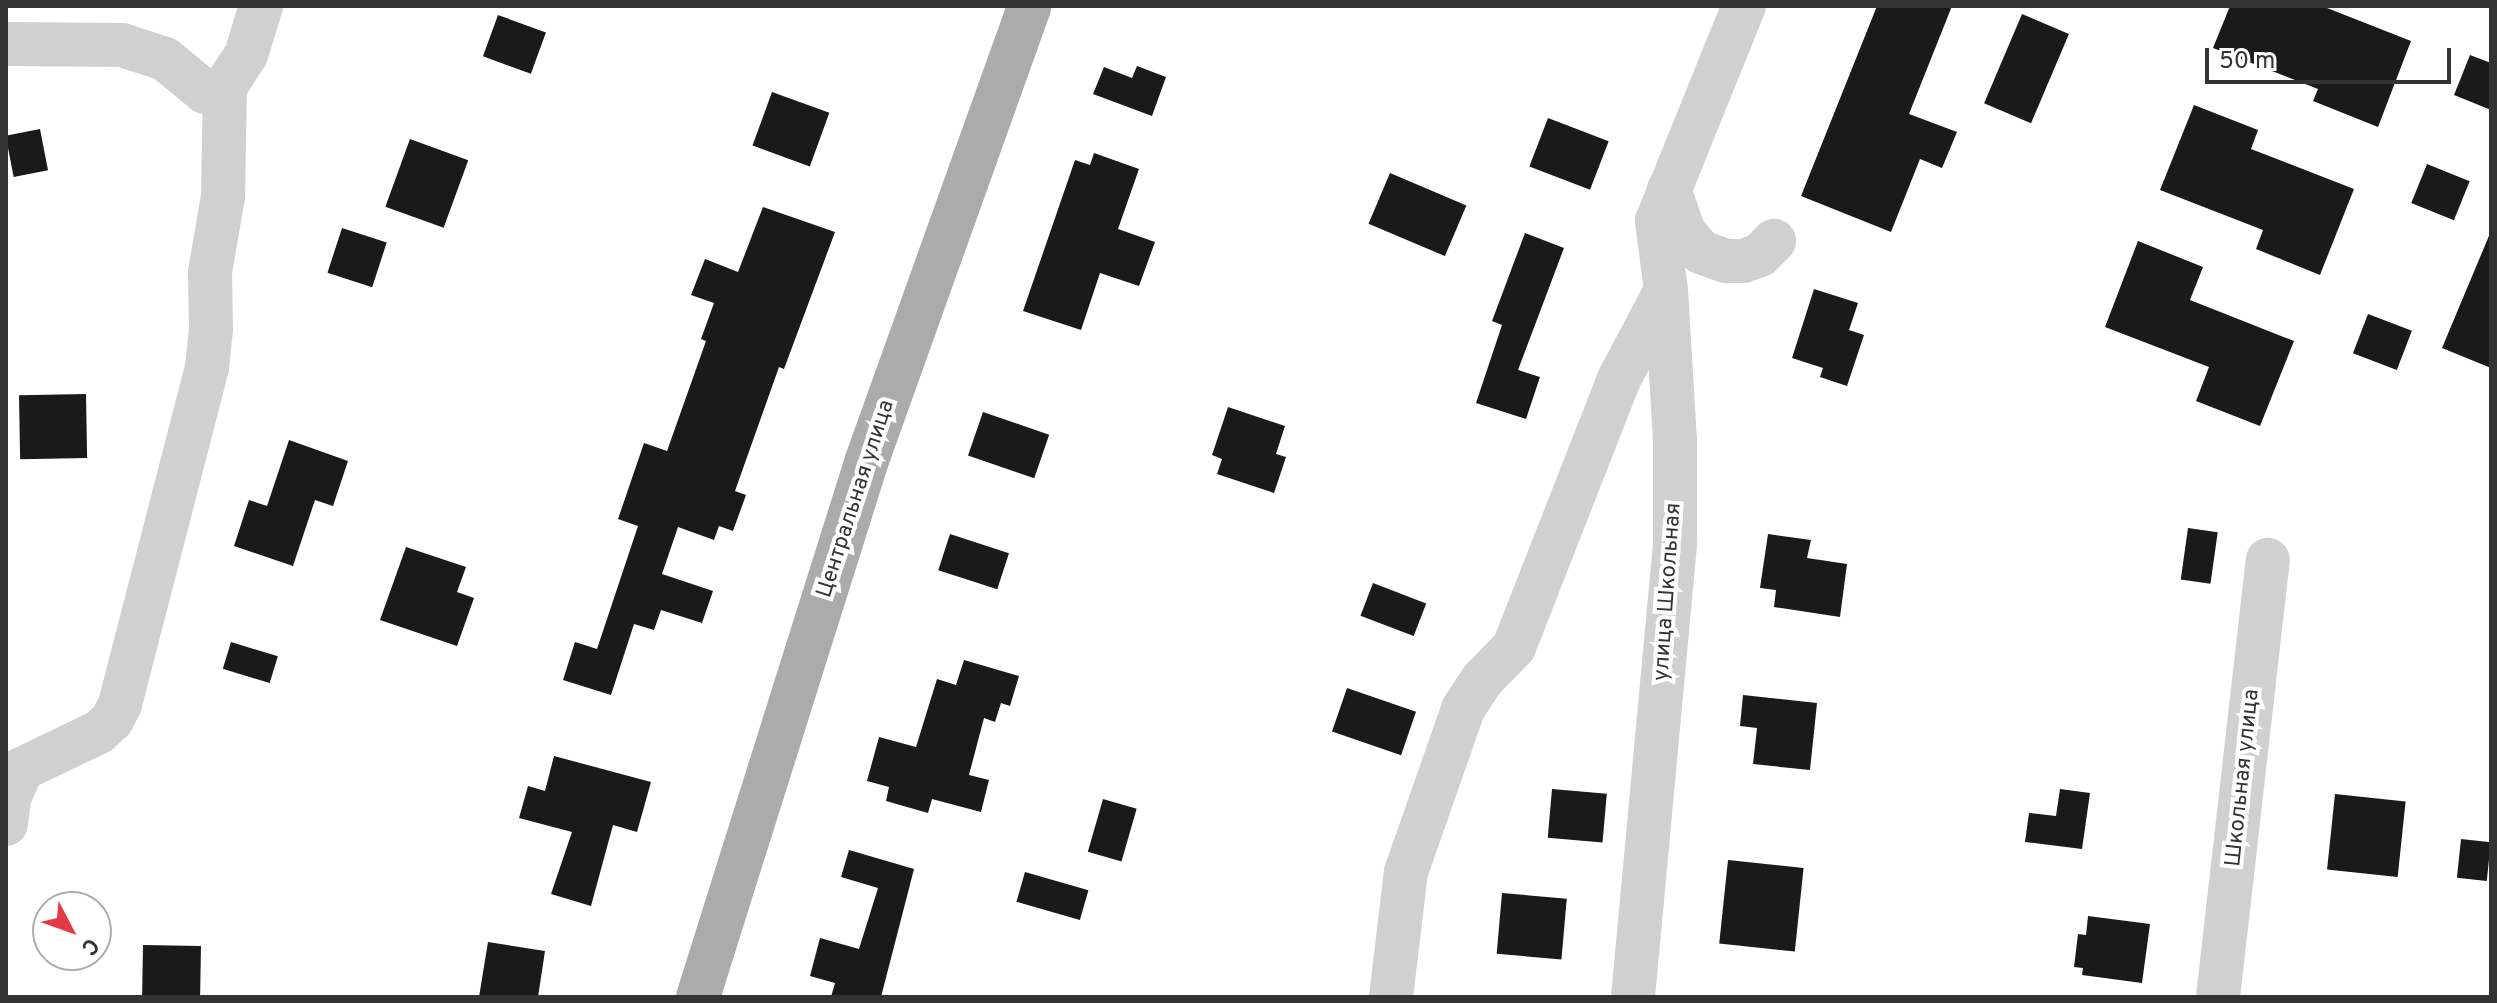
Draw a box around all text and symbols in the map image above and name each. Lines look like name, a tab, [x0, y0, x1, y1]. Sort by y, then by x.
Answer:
scale bar	[2209, 32, 2455, 82]
text: 50 m	[2219, 47, 2275, 77]
street label: Центральная улица	[812, 397, 900, 601]
street label: улица Школьная	[1649, 502, 1687, 682]
street label: Школьная улица	[2221, 688, 2265, 868]
north arrow	[32, 891, 112, 971]
text: С	[74, 932, 104, 960]

